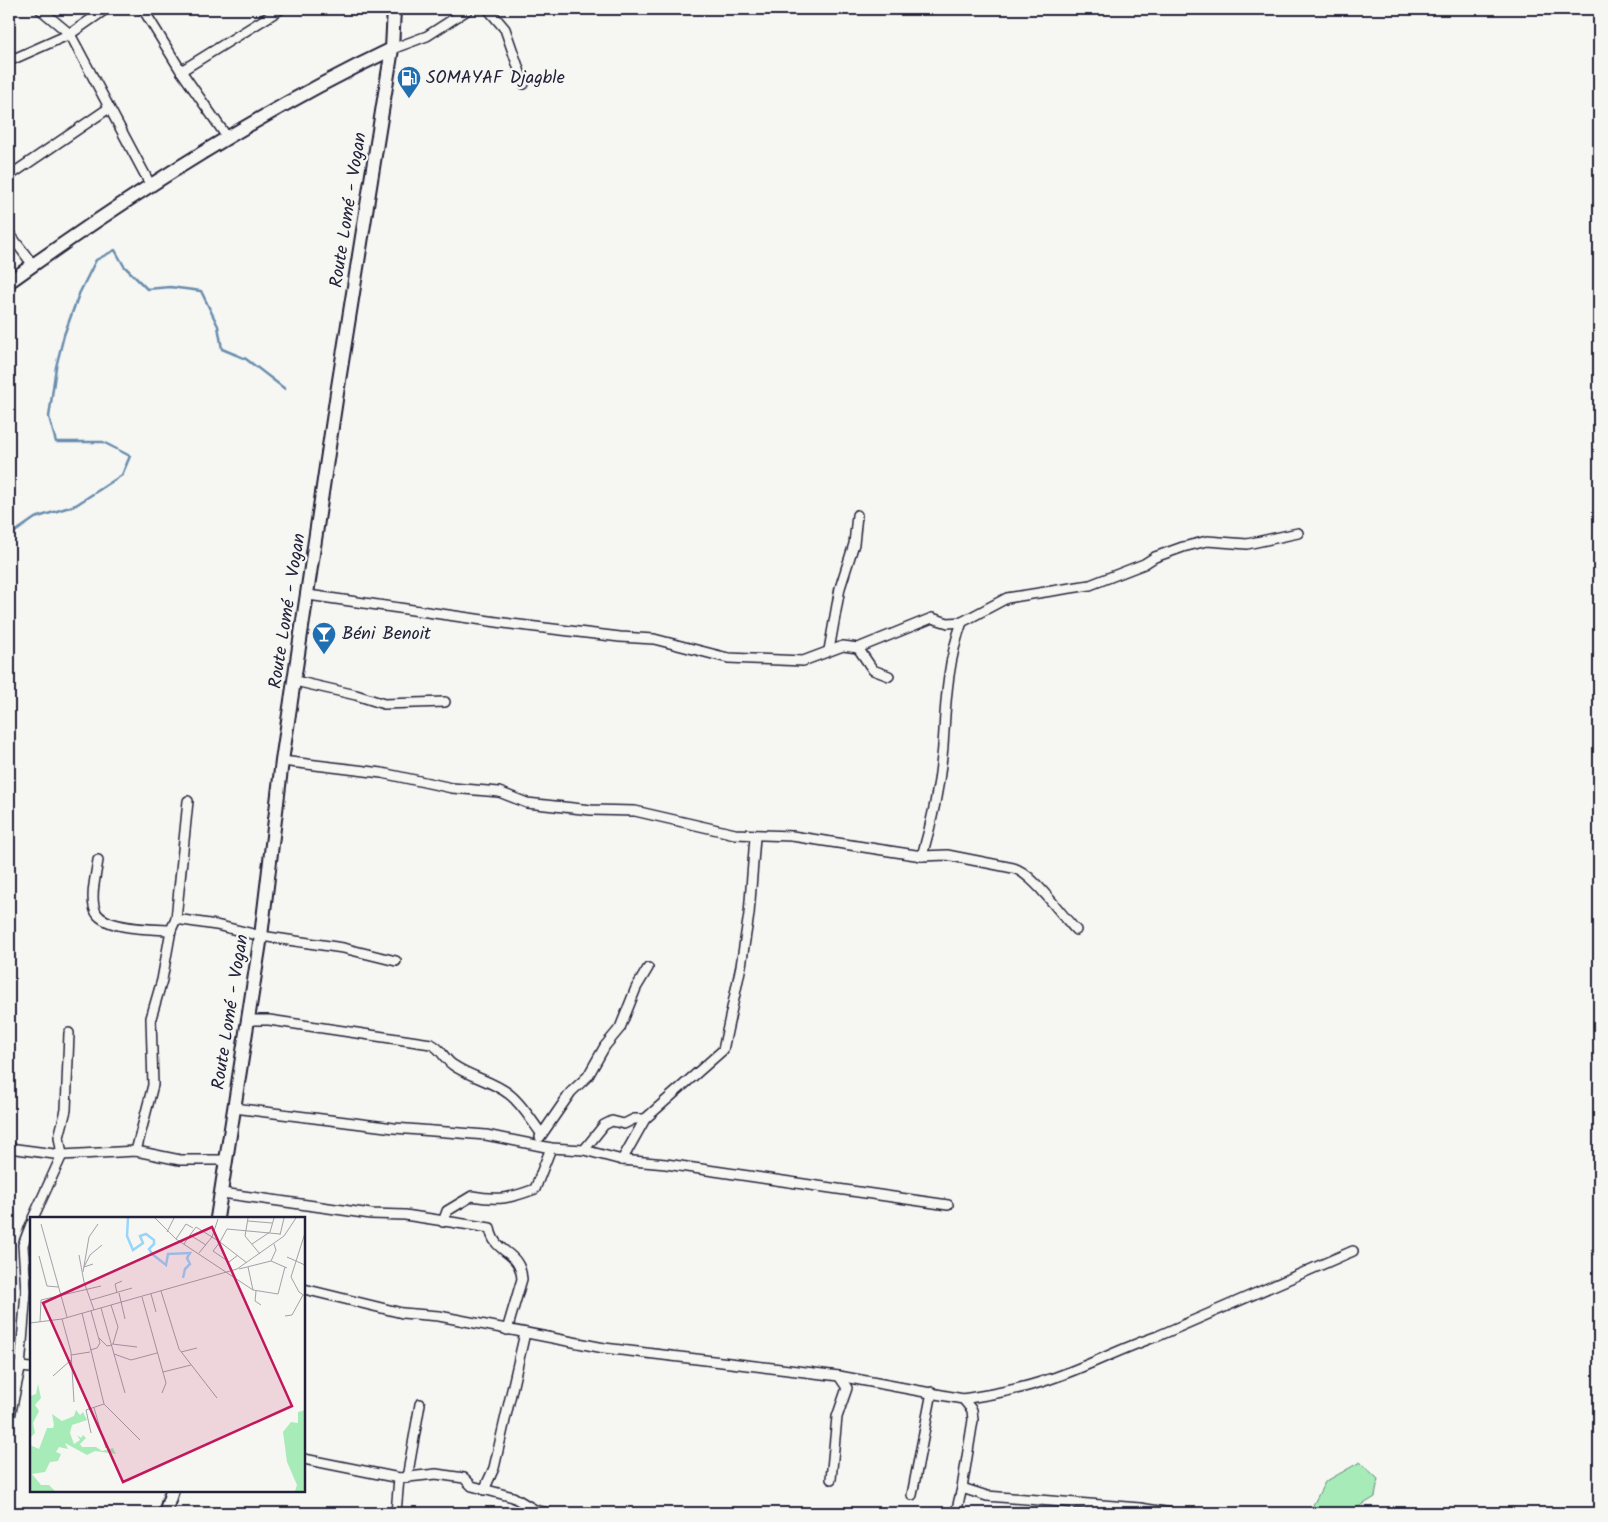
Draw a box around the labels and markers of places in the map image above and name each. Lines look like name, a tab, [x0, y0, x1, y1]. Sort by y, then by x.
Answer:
place label: SOMAYAF Djagble	[426, 64, 565, 93]
fuel station icon: SOMAYAF Djagble	[396, 65, 422, 99]
place label: Béni Benoit	[342, 620, 432, 649]
bar icon: Béni Benoit	[311, 621, 337, 655]

